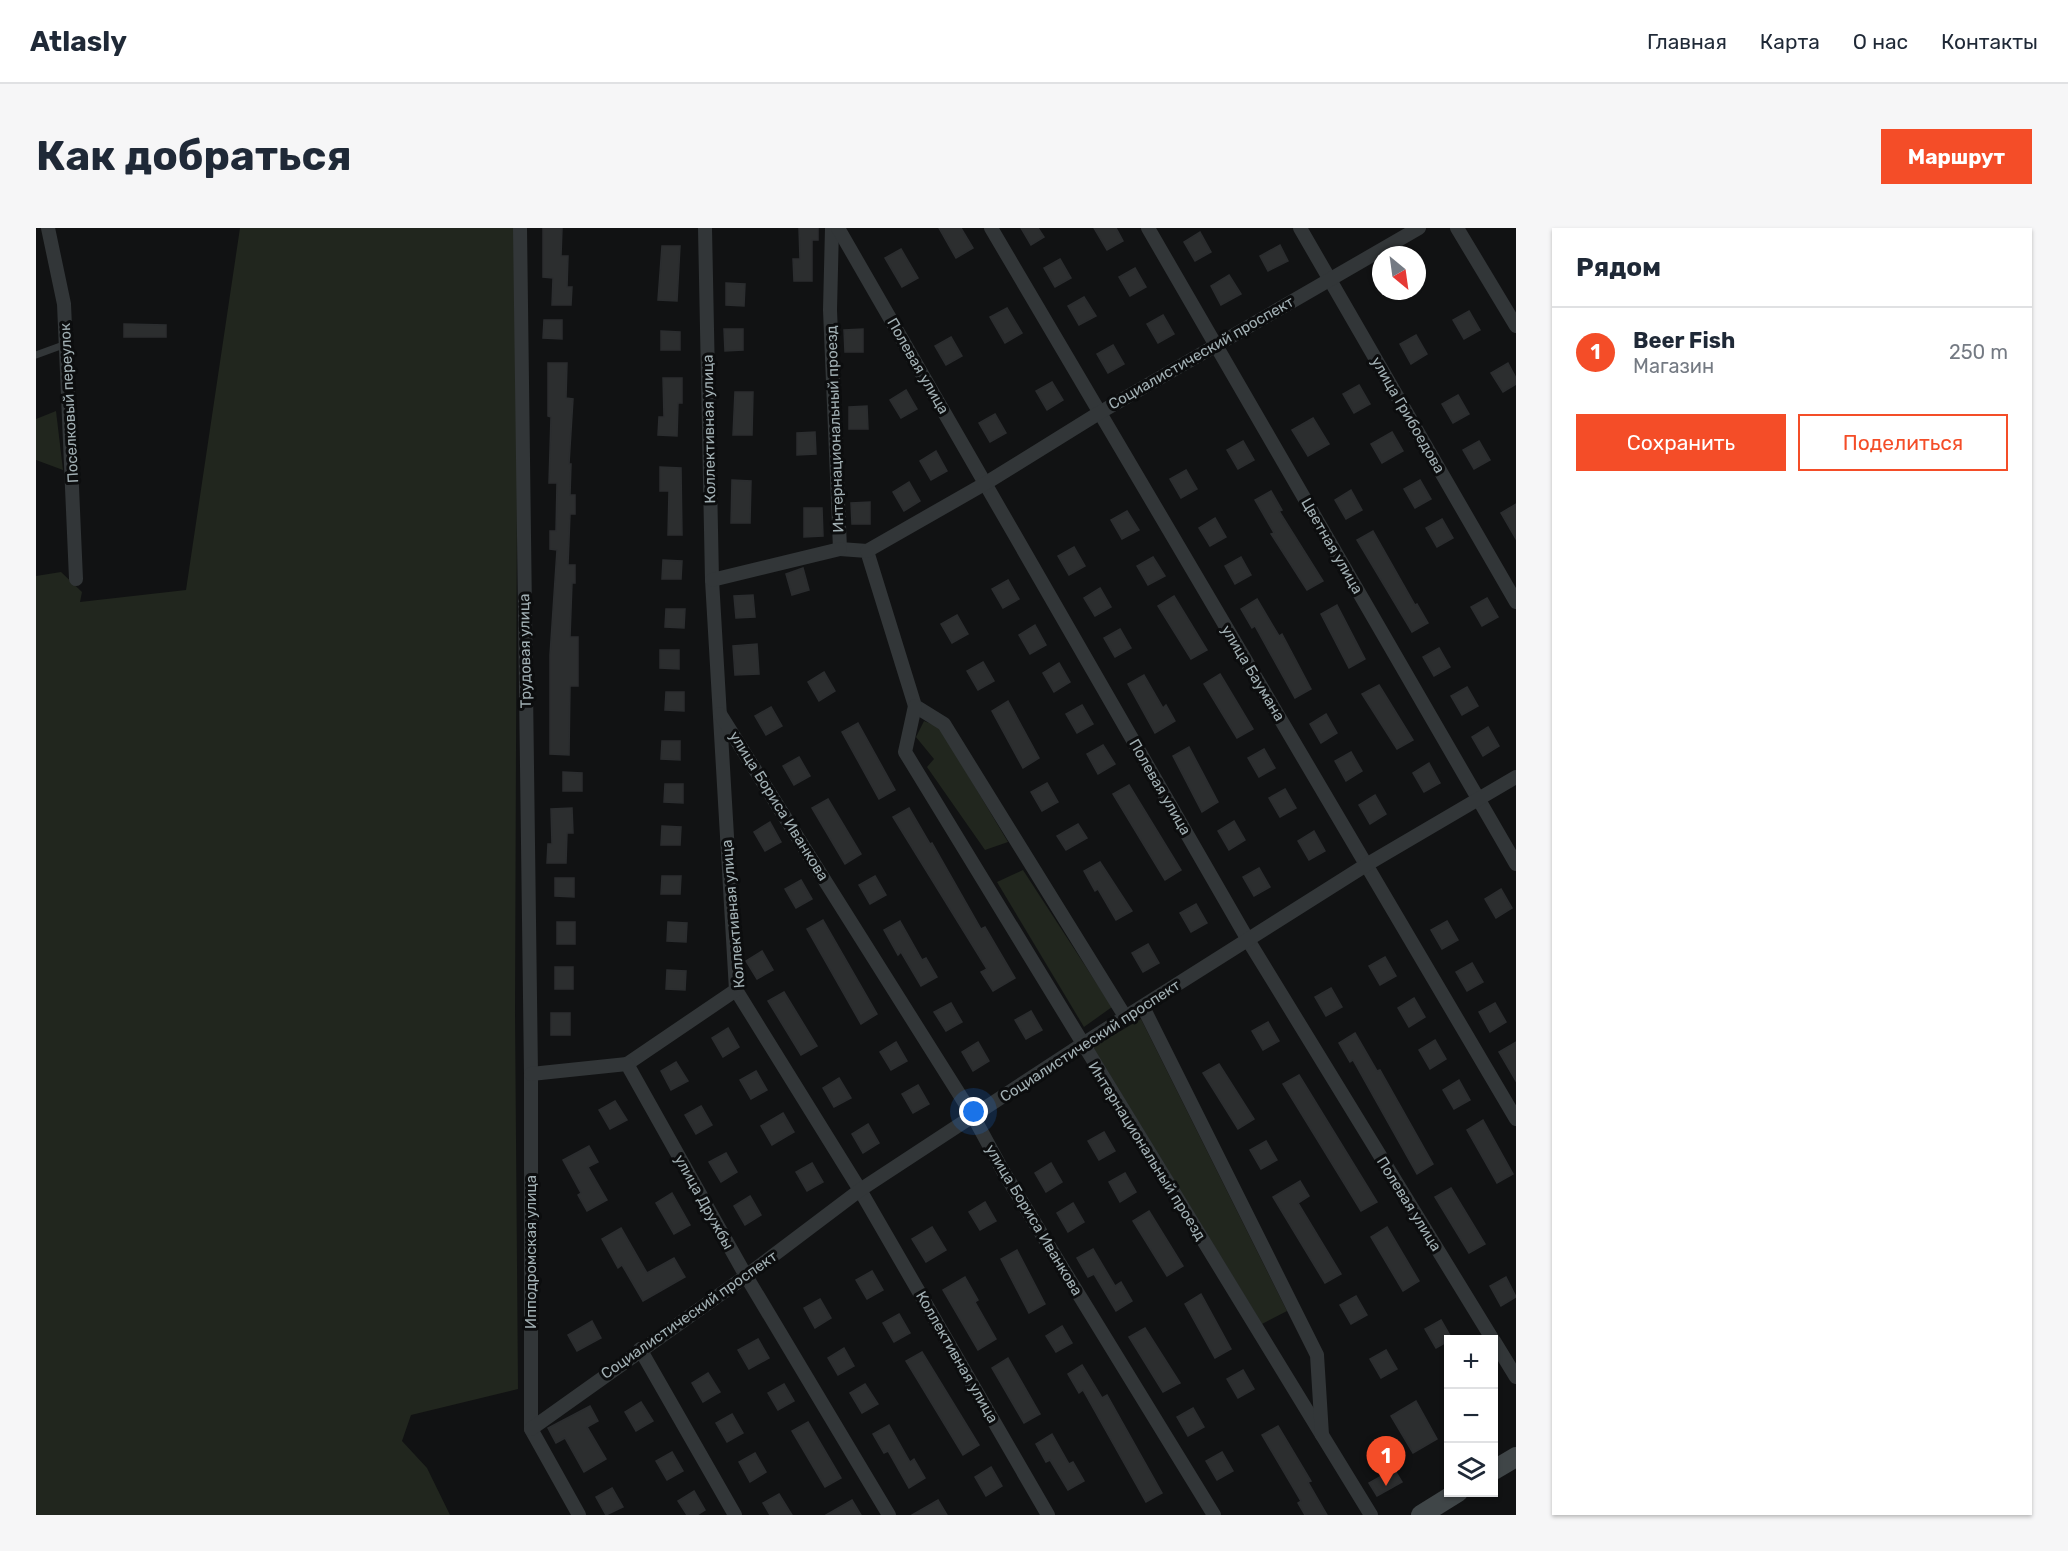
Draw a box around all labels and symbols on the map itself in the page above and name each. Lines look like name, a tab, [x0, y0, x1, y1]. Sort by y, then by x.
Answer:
north arrow	[1372, 246, 1426, 300]
street label: Социалистический проспект	[1105, 292, 1297, 414]
street label: Полевая улица	[883, 315, 953, 417]
street label: Поселковый переулок	[56, 323, 82, 483]
street label: Интернациональный проезд	[822, 325, 848, 533]
street label: Коллективная улица	[699, 354, 719, 504]
street label: улица Грибоедова	[1367, 354, 1449, 476]
street label: Цветная улица	[1297, 495, 1367, 597]
street label: Трудовая улица	[515, 593, 535, 709]
street label: улица Баумана	[1217, 622, 1289, 724]
street label: улица Бориса Иванкова	[725, 728, 833, 884]
street label: Полевая улица	[1125, 736, 1195, 838]
street label: Коллективная улица	[718, 839, 748, 989]
street label: Социалистический проспект	[997, 976, 1184, 1106]
street label: Интернациональный проезд	[1084, 1058, 1210, 1244]
your location	[959, 1097, 988, 1126]
street label: улица Бориса Иванкова	[982, 1141, 1086, 1299]
street label: улица Дружбы	[671, 1151, 737, 1253]
street label: Полевая улица	[1373, 1153, 1445, 1255]
street label: Ипподромская улица	[522, 1175, 540, 1329]
street label: Социалистический проспект	[597, 1247, 781, 1383]
street label: Коллективная улица	[912, 1288, 1002, 1426]
pin: 1	[1366, 1436, 1406, 1486]

